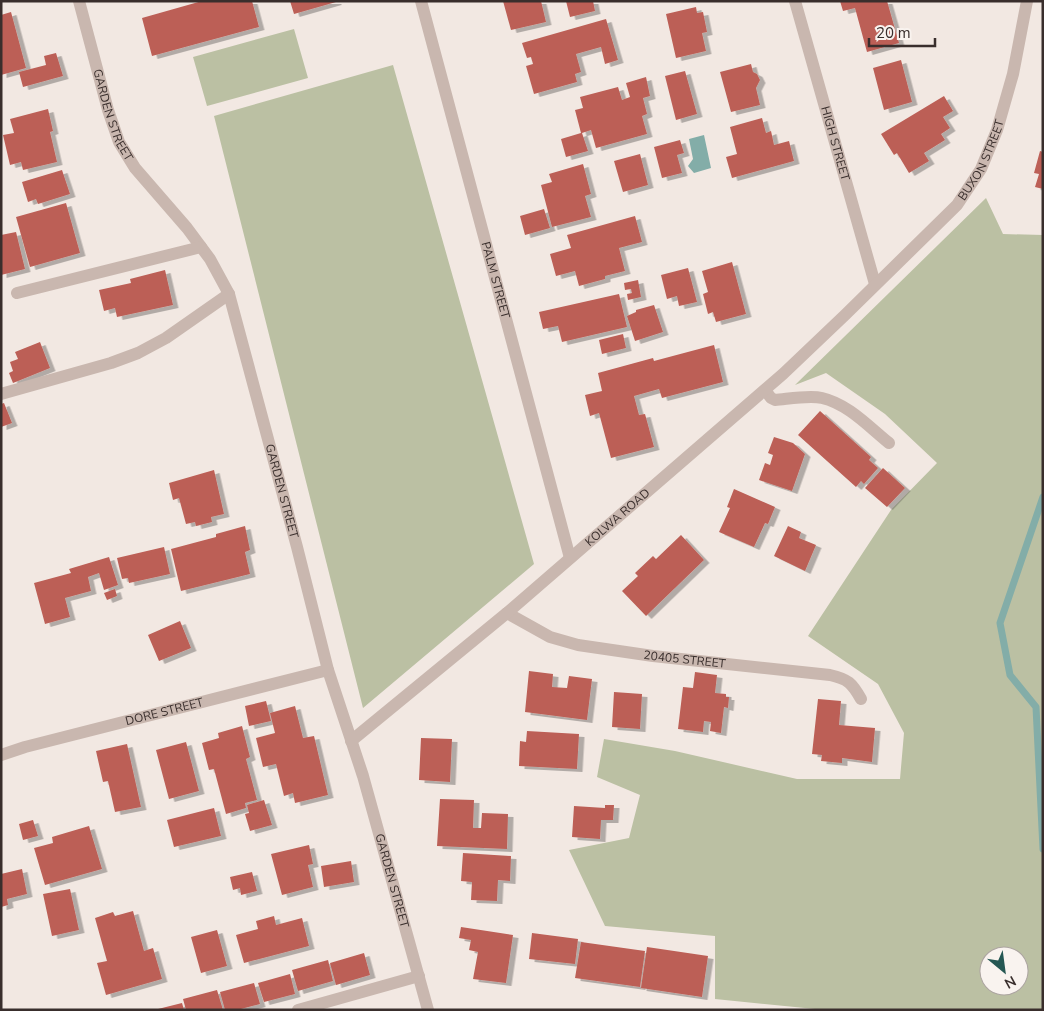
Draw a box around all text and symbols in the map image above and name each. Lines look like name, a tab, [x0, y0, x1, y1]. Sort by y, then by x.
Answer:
scale bar	[869, 15, 935, 47]
text: 20 m	[876, 23, 911, 43]
street label: GARDEN STREET	[89, 67, 137, 165]
street label: HIGH STREET	[817, 104, 854, 183]
street label: BUXON STREET	[954, 117, 1008, 204]
street label: PALM STREET	[478, 240, 514, 321]
street label: GARDEN STREET	[262, 442, 302, 541]
street label: KOLWA ROAD	[582, 485, 653, 550]
street label: 20405 STREET	[642, 647, 727, 672]
street label: DORE STREET	[124, 694, 206, 729]
street label: GARDEN STREET	[371, 832, 413, 930]
north arrow	[979, 946, 1029, 996]
text: N	[1001, 971, 1019, 993]

